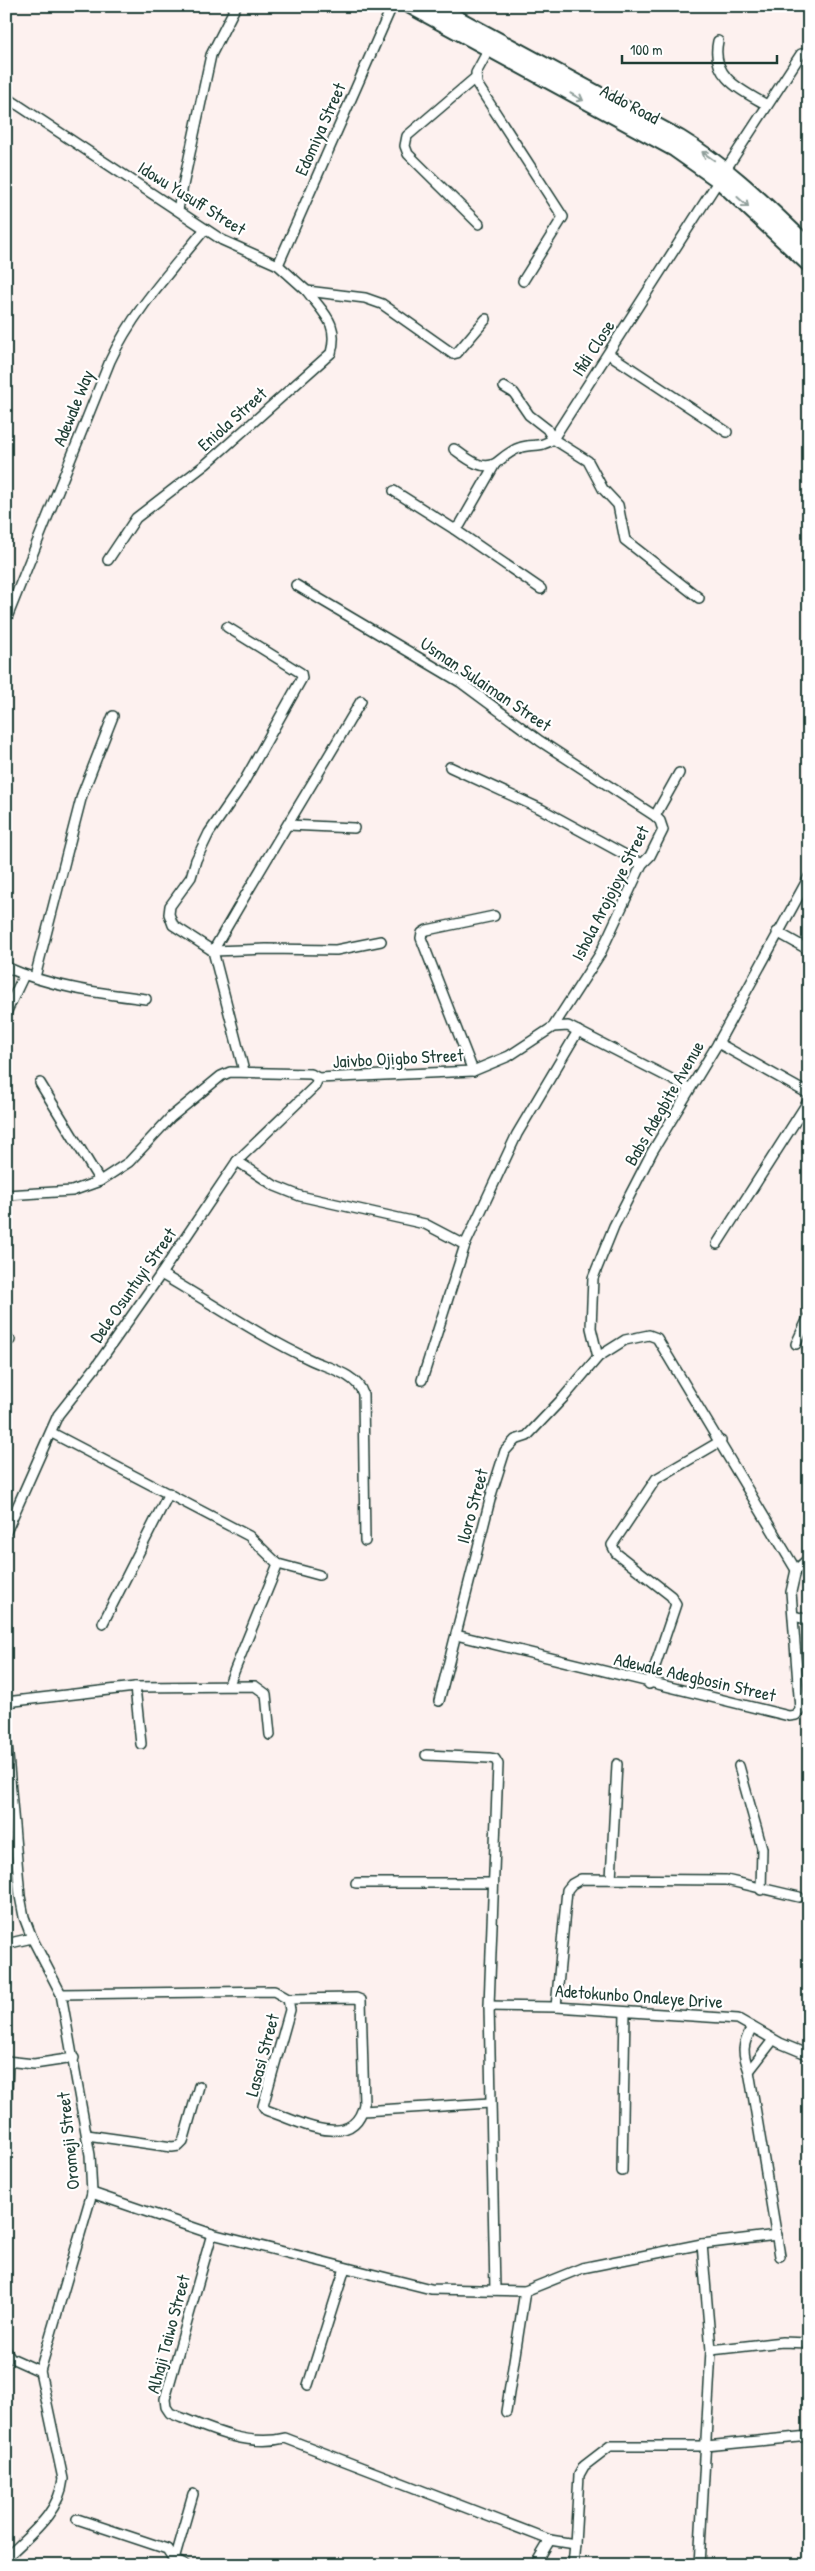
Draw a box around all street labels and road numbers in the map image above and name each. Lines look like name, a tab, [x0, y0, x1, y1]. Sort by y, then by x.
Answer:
street label: Edomiya Street	[288, 78, 352, 179]
street label: Addo Road	[596, 78, 664, 130]
street label: Idowu Yusuff Street	[133, 155, 251, 242]
street label: Ifidi Close	[565, 315, 621, 381]
street label: Adewale Way	[46, 366, 100, 450]
street label: Eniola Street	[192, 381, 273, 457]
street label: Usman Sulaiman Street	[415, 631, 557, 738]
street label: Ishola Arojojoye Street	[565, 820, 655, 965]
street label: Babs Adegbite Avenue	[618, 1036, 710, 1170]
street label: Jaivbo Ojigbo Street	[332, 1042, 465, 1074]
street label: Dele Osuntuyi Street	[84, 1222, 182, 1348]
street label: Iloro Street	[450, 1465, 494, 1546]
street label: Adewale Adegbosin Street	[612, 1646, 779, 1708]
street label: Adetokunbo Onaleye Drive	[554, 1978, 724, 2014]
street label: Lasasi Street	[239, 2010, 285, 2099]
street label: Oromeji Street	[50, 2090, 86, 2191]
street label: Alhaji Taiwo Street	[140, 2271, 196, 2396]

